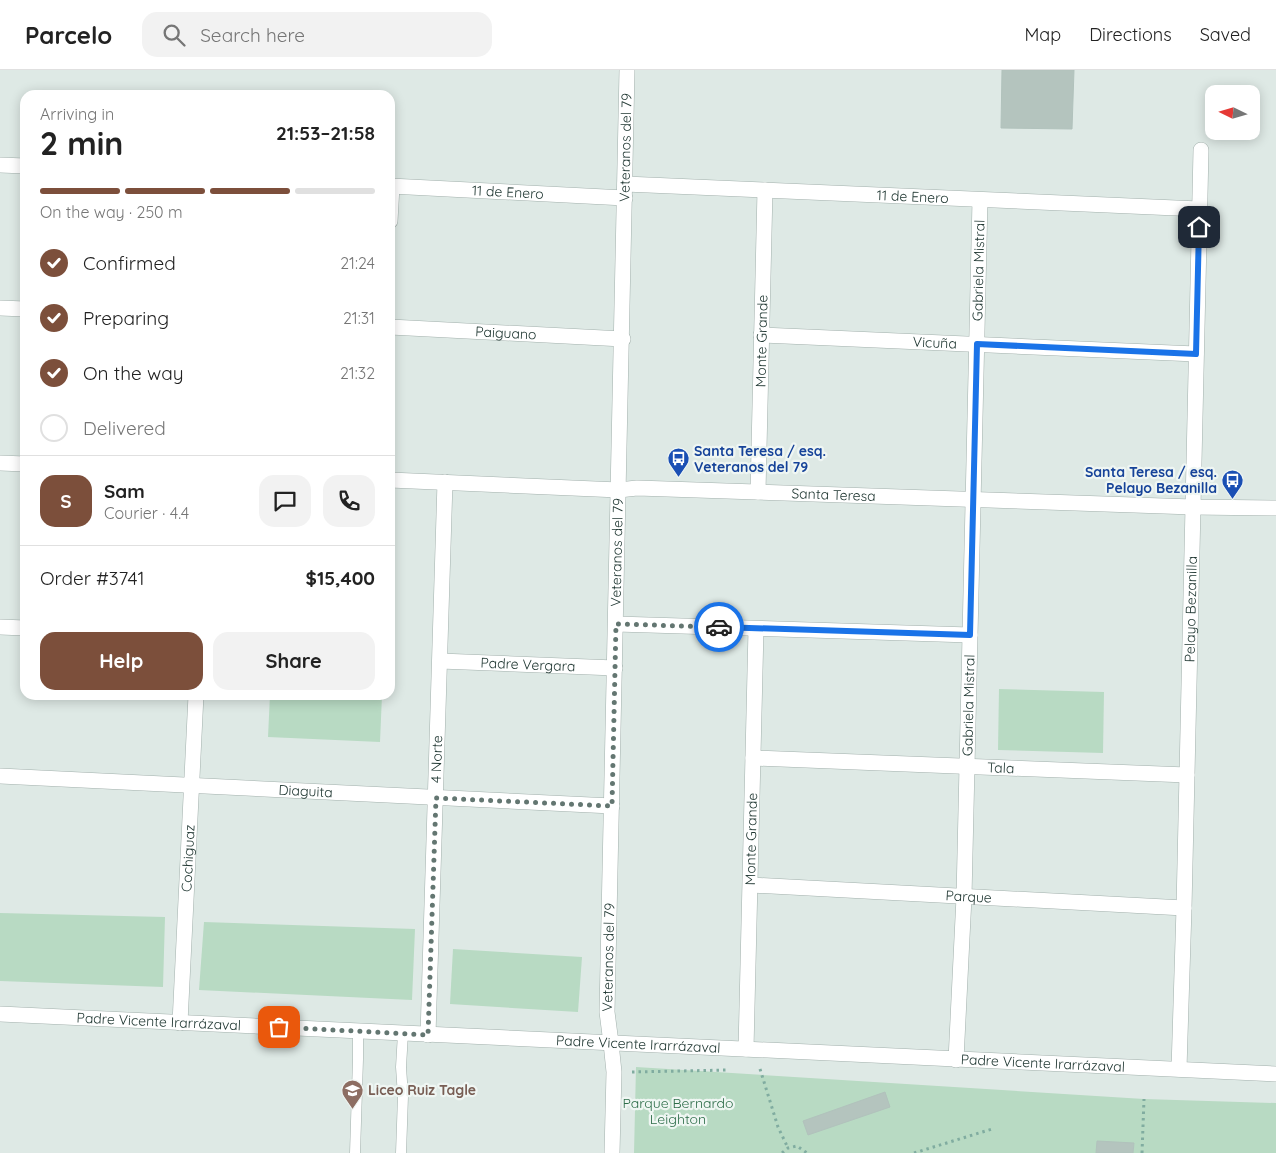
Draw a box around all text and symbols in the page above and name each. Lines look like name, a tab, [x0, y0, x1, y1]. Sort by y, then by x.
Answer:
search box	[142, 12, 492, 57]
text: Parcelo	[25, 20, 112, 50]
icon: search	[160, 21, 188, 49]
text: Search here	[200, 23, 305, 47]
text: Map	[1024, 23, 1061, 46]
text: Directions	[1089, 23, 1172, 46]
text: Saved	[1200, 23, 1251, 46]
north arrow	[1205, 85, 1260, 140]
map controls	[1205, 85, 1260, 140]
street label: Veteranos del 79	[615, 93, 636, 202]
text: Arriving in	[40, 104, 114, 124]
text: 21:53–21:58	[276, 121, 375, 145]
text: 2 min	[40, 123, 123, 163]
street label: 11 de Enero	[471, 181, 544, 203]
street label: 11 de Enero	[876, 186, 949, 207]
text: On the way · 250 m	[40, 202, 183, 222]
pin	[1178, 206, 1220, 248]
icon: home	[1185, 213, 1213, 241]
street label: Gabriela Mistral	[968, 219, 989, 321]
icon: check	[40, 249, 68, 277]
text: Confirmed	[83, 251, 176, 275]
text: 21:24	[340, 253, 375, 273]
street label: Monte Grande	[751, 295, 772, 388]
icon: check	[40, 304, 68, 332]
text: Preparing	[83, 306, 169, 330]
text: 21:31	[343, 308, 375, 328]
street label: Paiguano	[475, 322, 537, 344]
street label: Vicuña	[912, 333, 957, 353]
icon: check	[40, 359, 68, 387]
text: On the way	[83, 361, 184, 385]
text: 21:32	[340, 363, 375, 383]
text: Delivered	[83, 416, 166, 440]
place label: Santa Teresa / esq. Veteranos del 79	[694, 442, 826, 476]
bus stop icon: Santa Teresa / esq. Veteranos del 79	[666, 447, 690, 478]
place label: Santa Teresa / esq. Pelayo Bezanilla	[1085, 463, 1217, 497]
bus stop icon: Santa Teresa / esq. Pelayo Bezanilla	[1221, 468, 1245, 499]
button: chat	[259, 475, 311, 527]
button: phone	[323, 475, 375, 527]
text: Sam	[104, 479, 145, 503]
street label: Santa Teresa	[791, 484, 876, 505]
text: S	[60, 489, 72, 513]
street label: Veteranos del 79	[607, 498, 627, 607]
text: Courier · 4.4	[104, 503, 189, 523]
street label: Pelayo Bezanilla	[1181, 556, 1201, 663]
text: Order #3741	[40, 566, 144, 590]
text: $15,400	[306, 566, 375, 590]
courier	[694, 602, 744, 652]
icon: car	[705, 613, 733, 641]
button: Help	[40, 632, 203, 690]
button: Share	[213, 632, 375, 690]
street label: Padre Vergara	[480, 654, 576, 675]
street label: Gabriela Mistral	[958, 654, 979, 756]
street label: 4 Norte	[427, 735, 446, 783]
street label: Tala	[987, 758, 1015, 777]
street label: Diaguita	[278, 781, 333, 801]
street label: Monte Grande	[741, 793, 761, 886]
street label: Cochiguaz	[177, 824, 199, 892]
street label: Parque	[945, 886, 992, 907]
street label: Veteranos del 79	[598, 903, 618, 1012]
pin	[258, 1006, 300, 1048]
street label: Padre Vicente Irarrázaval	[76, 1009, 241, 1034]
icon: bag	[265, 1013, 293, 1041]
street label: Padre Vicente Irarrázaval	[556, 1031, 721, 1057]
street label: Padre Vicente Irarrázaval	[960, 1050, 1125, 1076]
school or university icon: Liceo Ruiz Tagle	[340, 1078, 364, 1109]
place label: Liceo Ruiz Tagle	[368, 1081, 476, 1099]
park label: Parque Bernardo Leighton	[622, 1094, 734, 1128]

